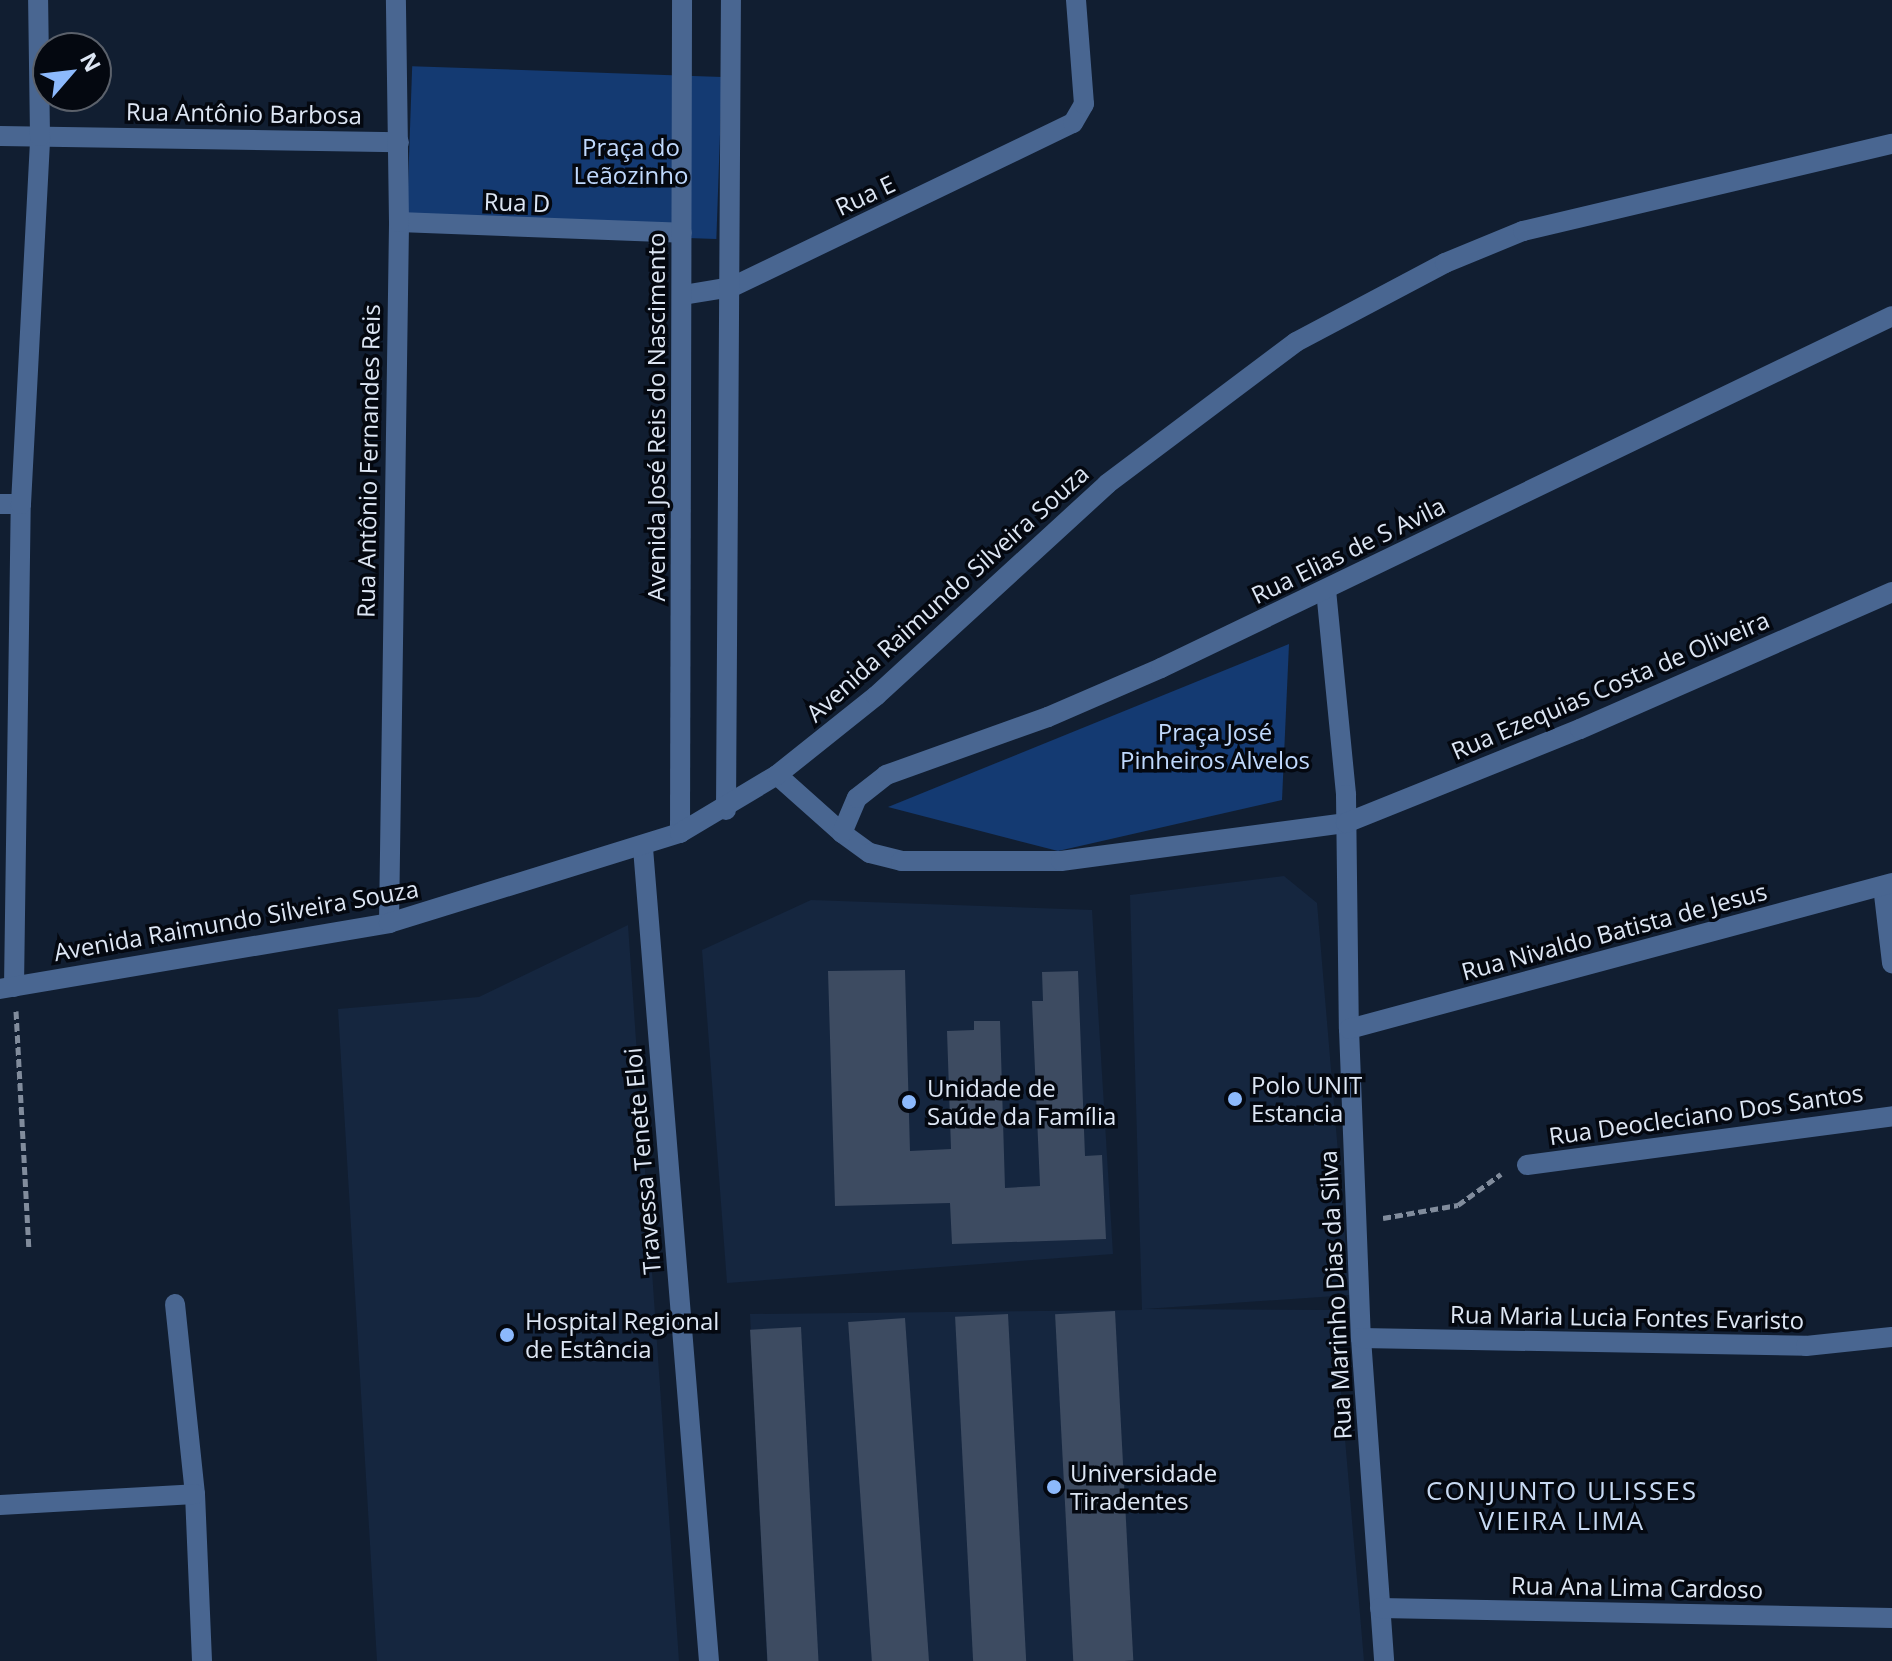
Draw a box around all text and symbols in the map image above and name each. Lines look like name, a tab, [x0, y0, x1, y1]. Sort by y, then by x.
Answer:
north arrow	[32, 32, 112, 112]
text: N	[74, 47, 109, 77]
street label: Rua Antônio Barbosa	[126, 97, 362, 129]
park label: Praça do Leãozinho	[574, 133, 688, 189]
street label: Rua E	[831, 169, 899, 221]
street label: Rua D	[483, 186, 551, 218]
street label: Avenida José Reis do Nascimento	[642, 233, 670, 601]
street label: Rua Antônio Fernandes Reis	[351, 304, 385, 618]
street label: Avenida Raimundo Silveira Souza	[800, 459, 1094, 727]
street label: Rua Elias de S Avila	[1246, 491, 1450, 609]
street label: Rua Ezequias Costa de Oliveira	[1447, 605, 1773, 765]
park label: Praça José Pinheiros Alvelos	[1120, 718, 1310, 774]
street label: Avenida Raimundo Silveira Souza	[51, 874, 421, 966]
street label: Rua Nivaldo Batista de Jesus	[1458, 876, 1770, 986]
street label: Travessa Tenete Eloi	[618, 1047, 666, 1275]
place label: Polo UNIT Estancia	[1251, 1071, 1362, 1127]
place label: Unidade de Saúde da Família	[927, 1074, 1116, 1130]
street label: Rua Deocleciano Dos Santos	[1547, 1078, 1865, 1150]
marker: Polo UNIT Estancia	[1226, 1090, 1244, 1108]
marker: Unidade de Saúde da Família	[898, 1091, 920, 1113]
street label: Rua Marinho Dias da Silva	[1313, 1150, 1357, 1440]
street label: Rua Maria Lucia Fontes Evaristo	[1450, 1300, 1804, 1334]
place label: Hospital Regional de Estância	[525, 1307, 719, 1363]
marker: Hospital Regional de Estância	[496, 1324, 518, 1346]
place label: Universidade Tiradentes	[1070, 1459, 1217, 1515]
district label: CONJUNTO ULISSES VIEIRA LIMA	[1426, 1475, 1698, 1536]
marker: Universidade Tiradentes	[1045, 1478, 1063, 1496]
street label: Rua Ana Lima Cardoso	[1511, 1570, 1763, 1604]

